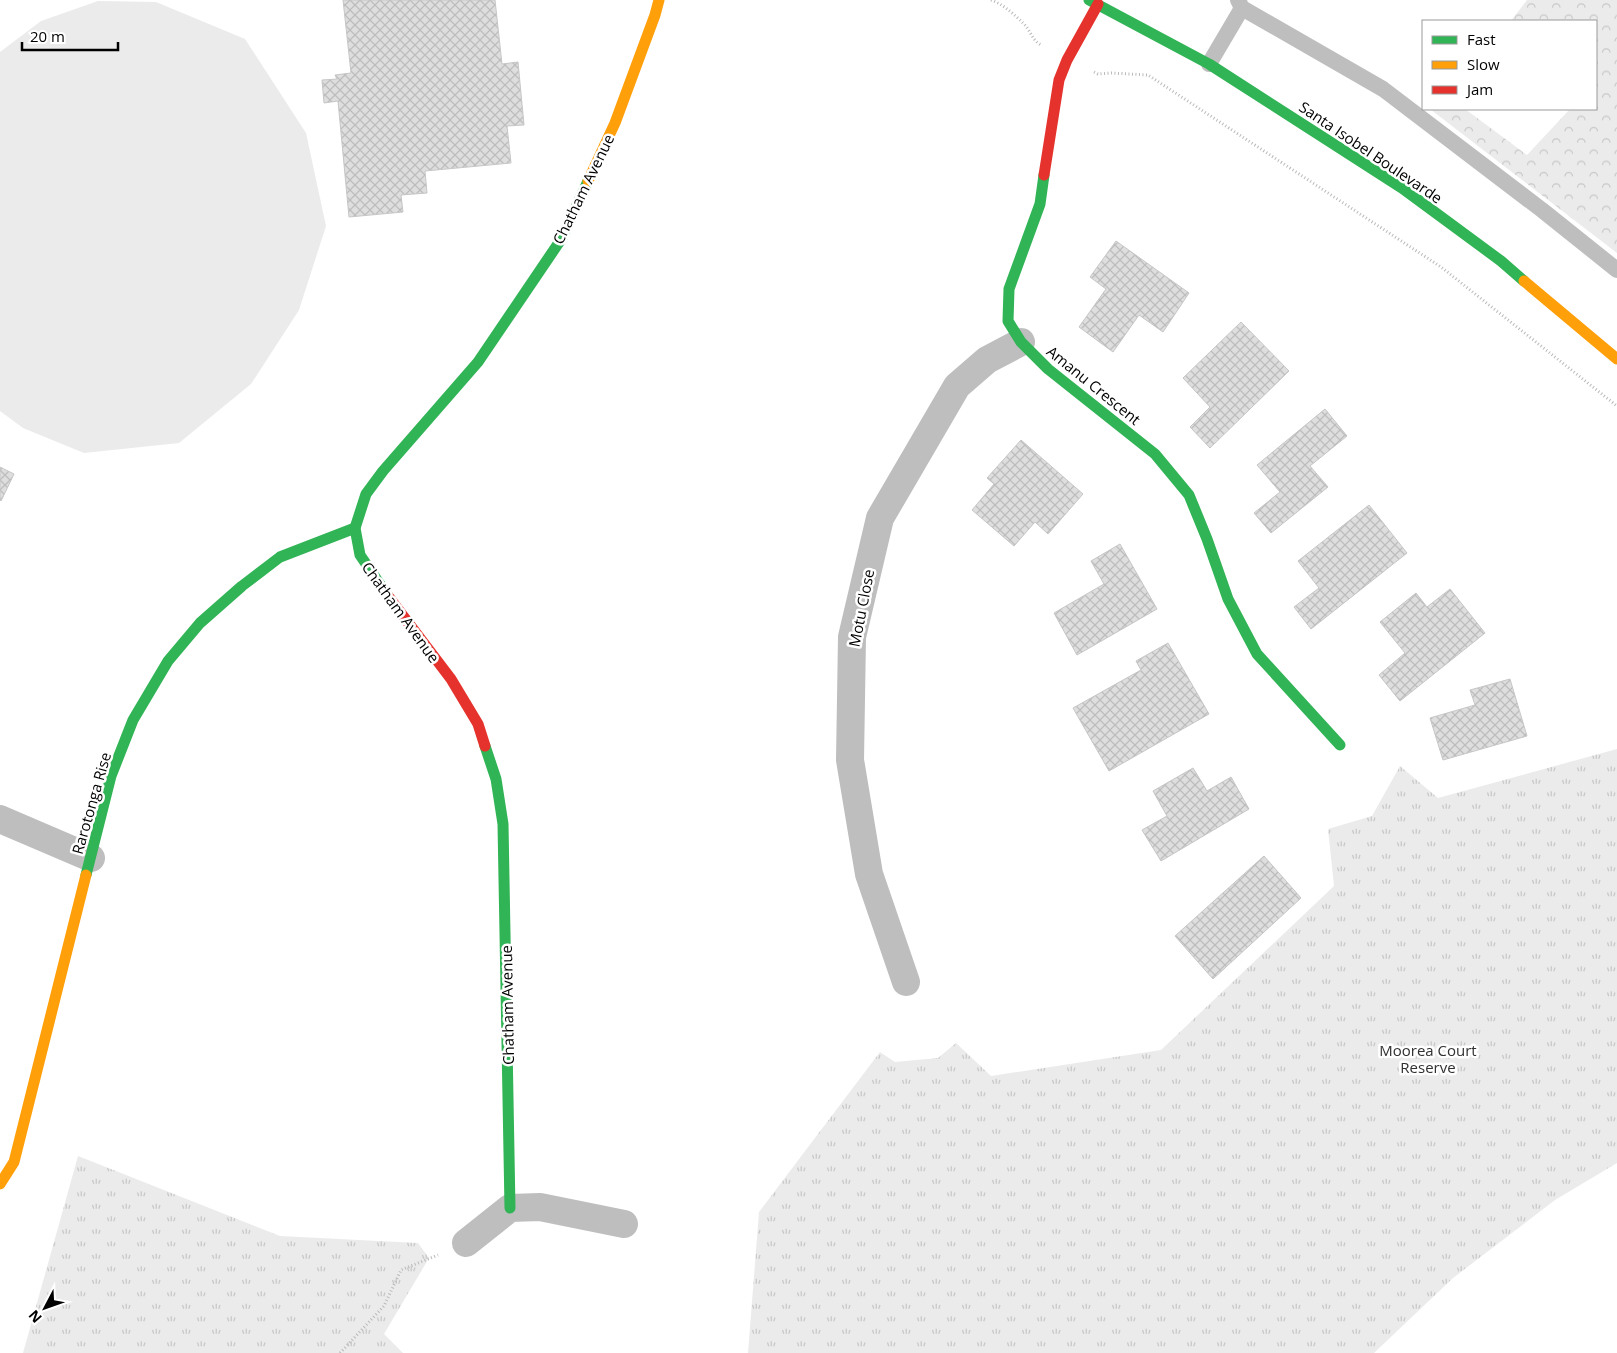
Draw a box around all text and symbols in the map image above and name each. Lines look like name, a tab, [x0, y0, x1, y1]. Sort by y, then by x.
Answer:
scale bar	[22, 20, 119, 52]
legend	[1422, 20, 1597, 110]
text: 20 m	[30, 26, 65, 46]
text: Fast	[1467, 29, 1496, 49]
text: Slow	[1467, 54, 1500, 74]
text: Jam	[1465, 79, 1493, 99]
street label: Santa Isobel Boulevarde	[1295, 97, 1447, 207]
street label: Chatham Avenue	[548, 131, 618, 247]
street label: Amanu Crescent	[1043, 341, 1145, 429]
street label: Chatham Avenue	[358, 558, 444, 666]
street label: Motu Close	[844, 567, 878, 649]
street label: Rarotonga Rise	[67, 750, 115, 856]
street label: Chatham Avenue	[496, 945, 518, 1065]
park label: Moorea Court Reserve	[1379, 1040, 1477, 1077]
north arrow	[20, 1283, 70, 1333]
text: N	[24, 1306, 46, 1327]

